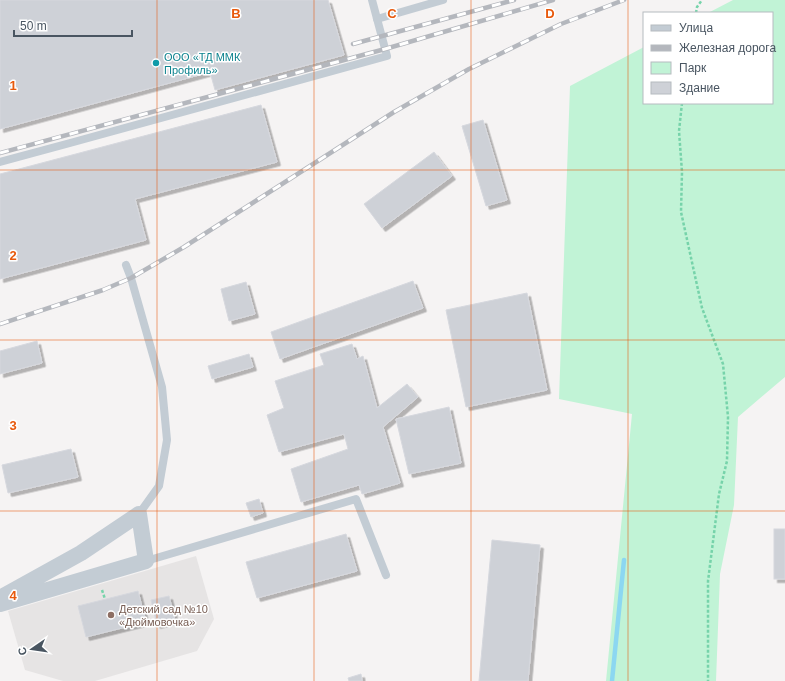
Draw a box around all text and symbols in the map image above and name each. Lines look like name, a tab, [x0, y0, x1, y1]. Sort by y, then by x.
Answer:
text: B	[231, 6, 241, 21]
text: C	[387, 6, 397, 21]
text: D	[545, 6, 555, 21]
scale bar	[14, 12, 132, 38]
legend	[643, 12, 773, 104]
text: 50 m	[20, 19, 47, 33]
text: Улица	[679, 21, 713, 35]
text: Железная дорога	[679, 41, 776, 55]
place label: ООО «ТД ММК Профиль»	[164, 51, 241, 76]
marker: ООО «ТД ММК Профиль»	[151, 58, 161, 68]
text: Парк	[679, 61, 707, 75]
text: 1	[9, 78, 17, 93]
text: Здание	[679, 81, 720, 95]
text: 2	[9, 248, 17, 263]
text: 3	[9, 418, 17, 433]
text: 4	[9, 588, 17, 603]
place label: Детский сад №10 «Дюймовочка»	[119, 603, 208, 628]
marker: Детский сад №10 «Дюймовочка»	[106, 610, 116, 620]
north arrow	[12, 629, 52, 669]
text: С	[16, 646, 29, 656]

